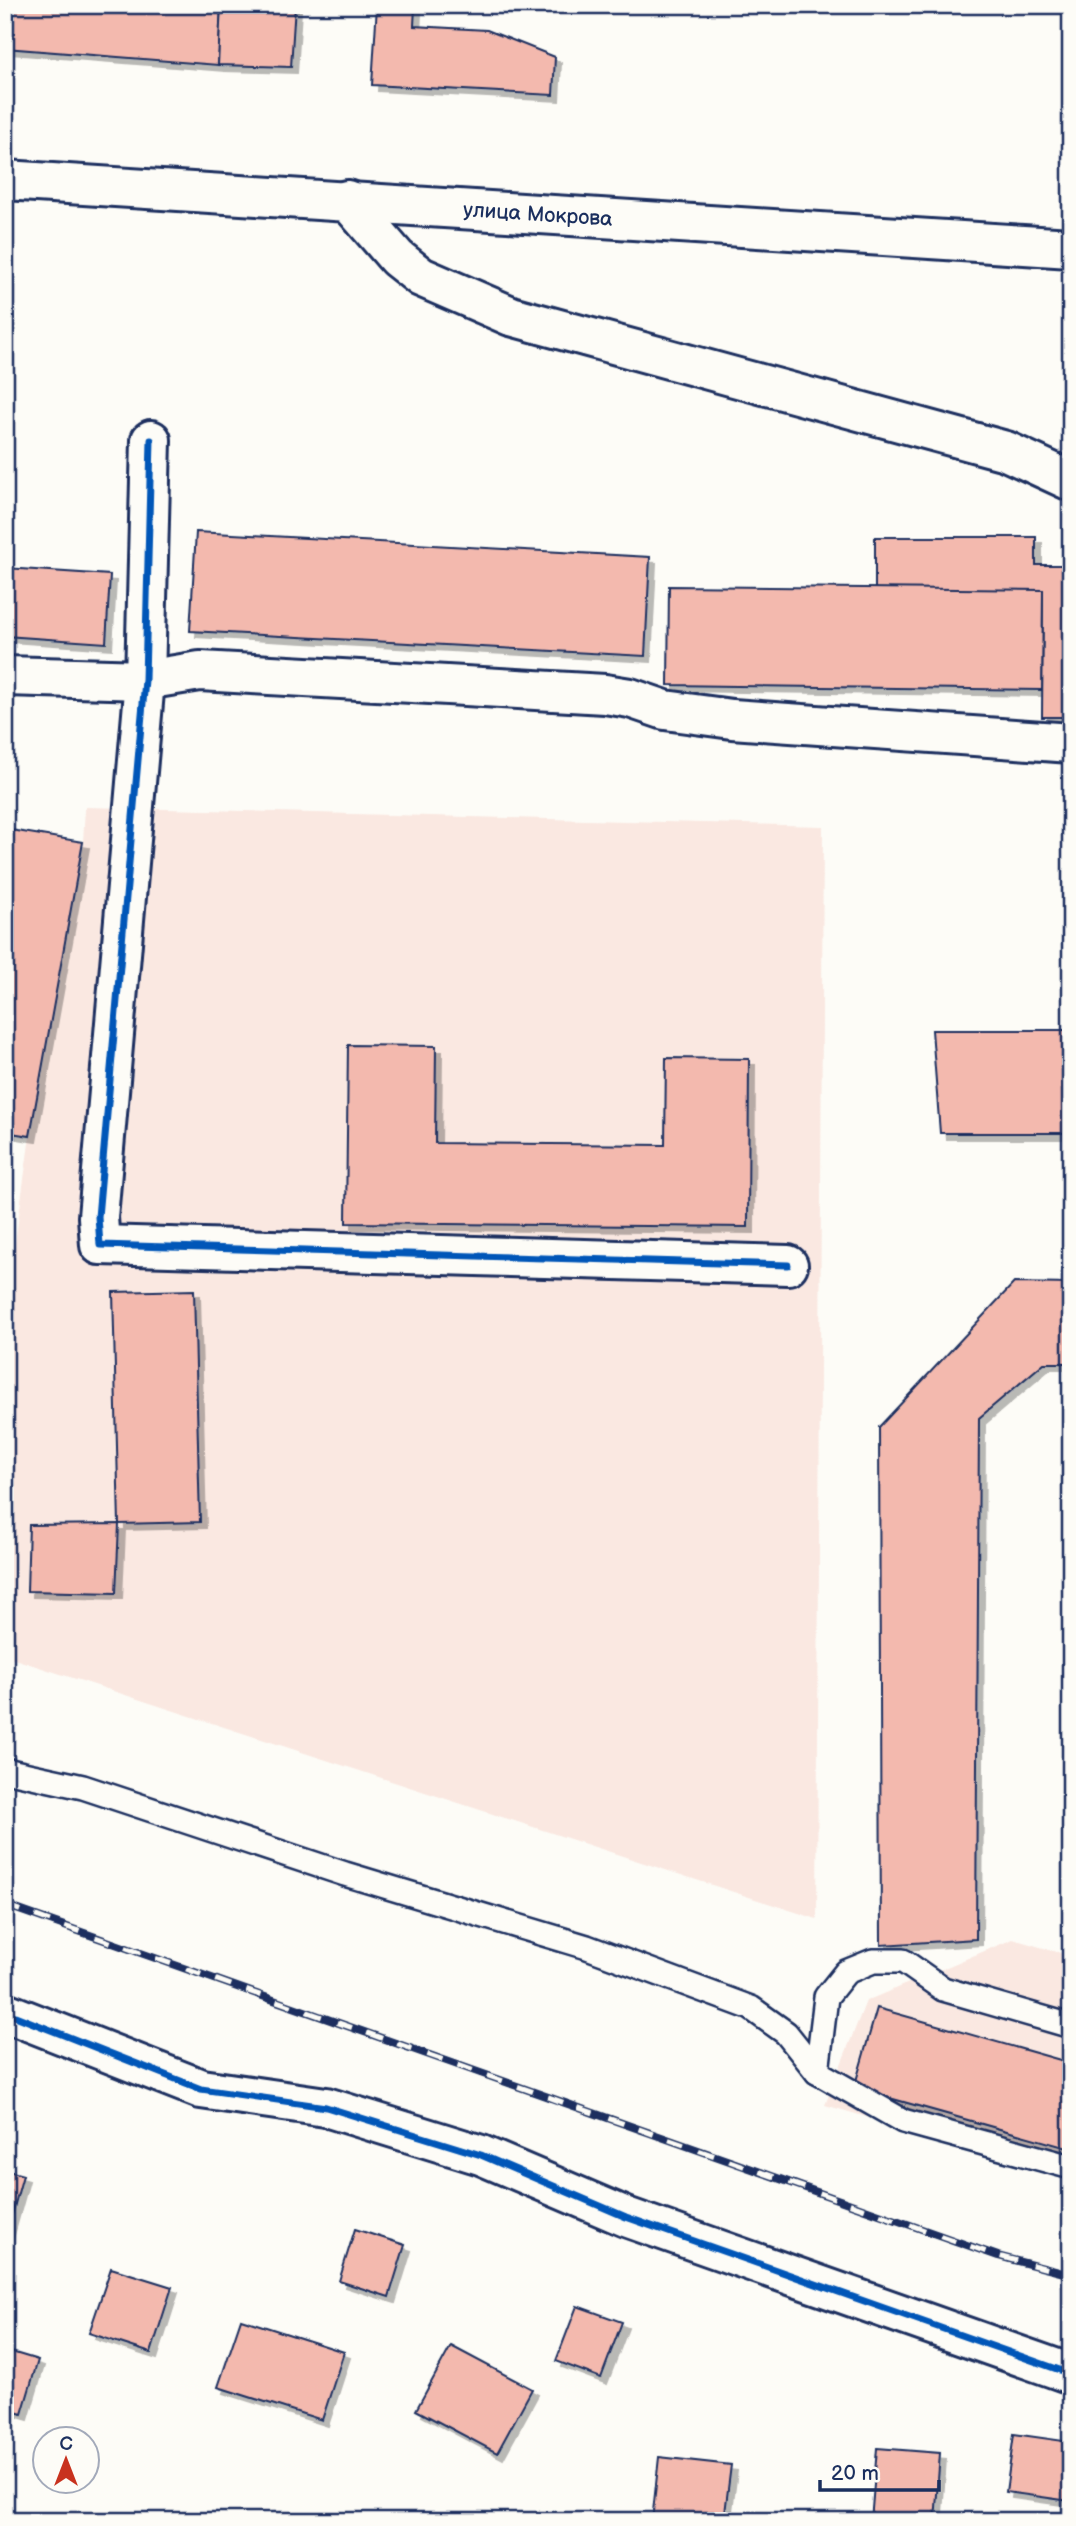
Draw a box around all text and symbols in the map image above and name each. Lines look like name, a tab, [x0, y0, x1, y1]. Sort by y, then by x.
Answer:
street label: улица Мокрова	[462, 197, 614, 231]
north arrow	[32, 2424, 102, 2494]
text: С	[59, 2433, 73, 2456]
scale bar	[820, 2449, 940, 2493]
text: 20 m	[831, 2461, 879, 2486]

